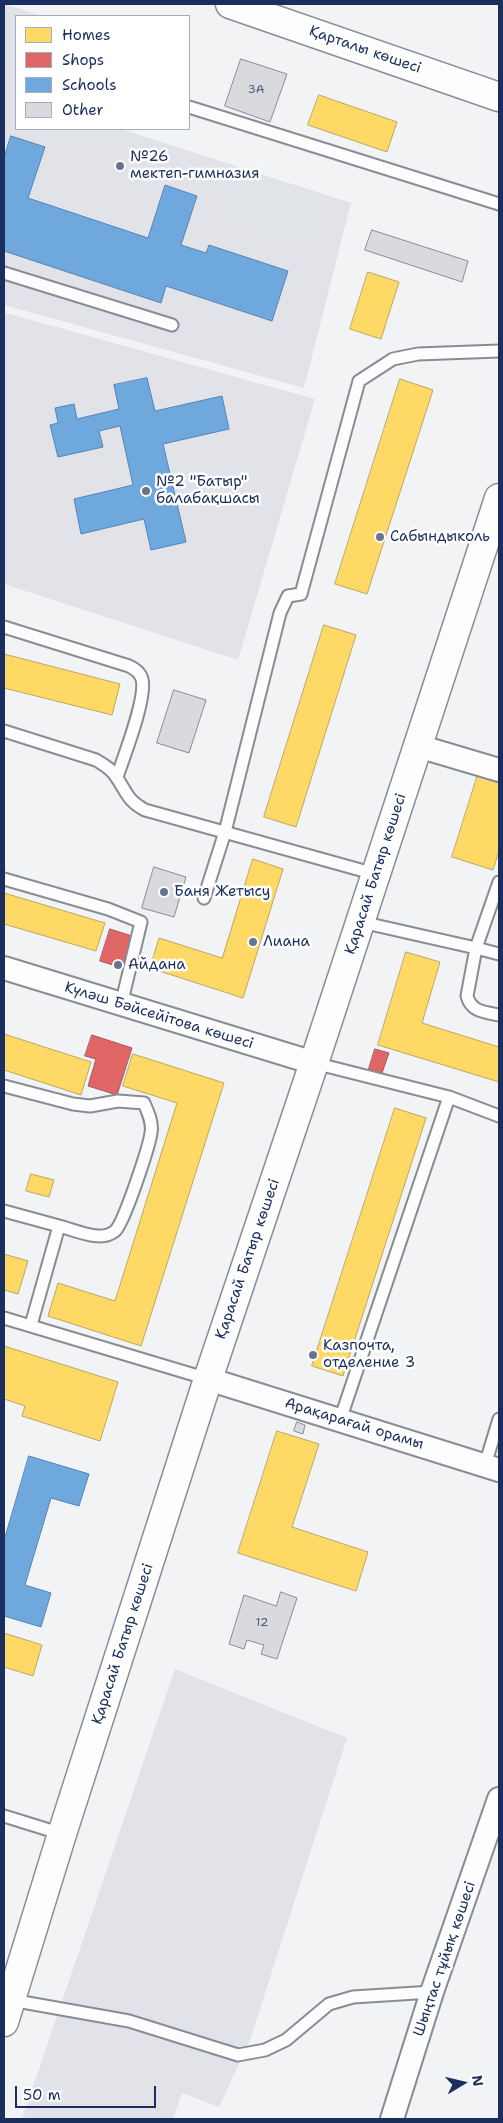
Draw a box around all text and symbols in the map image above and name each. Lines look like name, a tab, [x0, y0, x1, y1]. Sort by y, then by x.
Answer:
legend	[15, 15, 190, 130]
street label: Қарталы көшесі	[307, 22, 423, 78]
text: Homes	[62, 25, 110, 45]
text: Shops	[62, 50, 104, 70]
text: Schools	[62, 75, 117, 95]
house number: 3А	[247, 83, 265, 97]
text: Other	[62, 100, 104, 120]
place label: №26 мектеп-гимназия	[130, 148, 260, 183]
marker: №26 мектеп-гимназия	[114, 160, 126, 172]
place label: №2 "Батыр" балабақшасы	[156, 473, 260, 508]
marker: №2 "Батыр" балабақшасы	[140, 485, 152, 497]
place label: Сабындыколь	[390, 528, 490, 546]
marker: Сабындыколь	[374, 531, 386, 543]
street label: Қарасай Батыр көшесі	[341, 791, 411, 957]
place label: Баня Жетысу	[174, 883, 270, 901]
marker: Баня Жетысу	[158, 886, 170, 898]
place label: Лиана	[263, 933, 310, 951]
marker: Лиана	[247, 936, 259, 948]
place label: Айдана	[128, 956, 186, 974]
marker: Айдана	[112, 959, 124, 971]
street label: Күләш Бәйсейітова көшесі	[62, 979, 256, 1053]
street label: Қарасай Батыр көшесі	[212, 1176, 284, 1342]
place label: Казпочта, отделение 3	[323, 1337, 415, 1372]
marker: Казпочта, отделение 3	[307, 1349, 319, 1361]
street label: Арақарағай орамы	[282, 1394, 426, 1454]
street label: Қарасай Батыр көшесі	[88, 1561, 158, 1727]
house number: 12	[256, 1616, 268, 1630]
street label: Шыңтас тұйық көшесі	[410, 1879, 480, 2039]
north arrow	[438, 2058, 488, 2108]
text: N	[468, 2074, 488, 2088]
scale bar	[18, 2076, 159, 2108]
text: 50 m	[23, 2085, 61, 2105]

